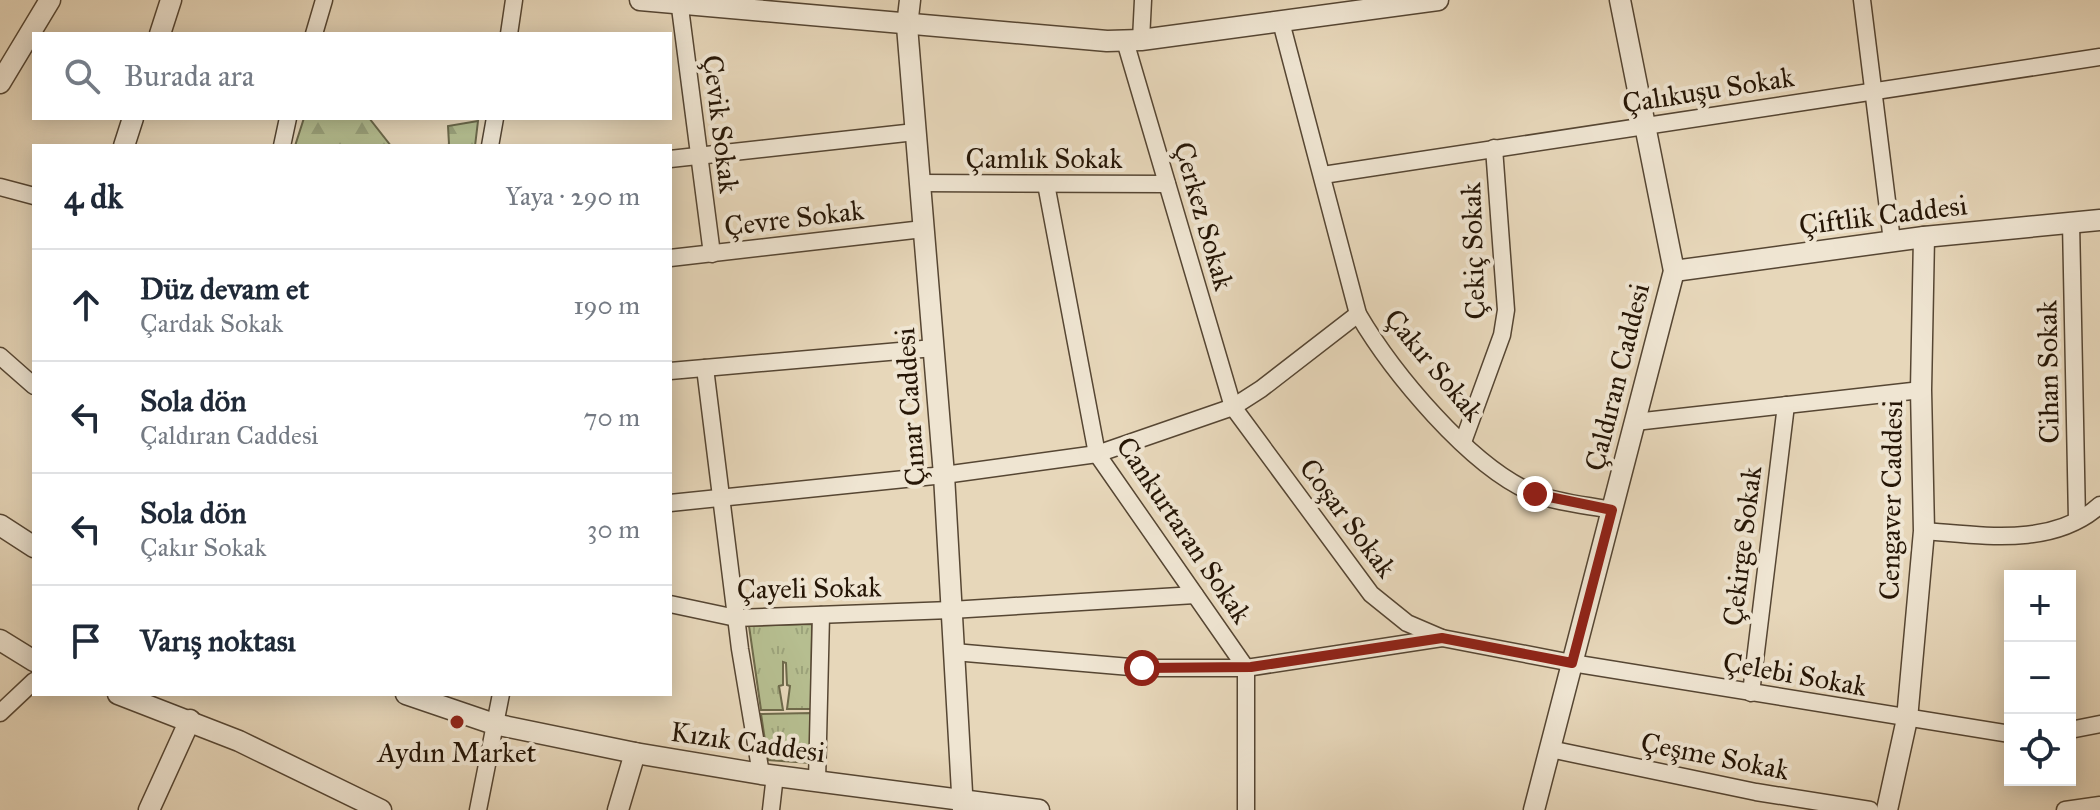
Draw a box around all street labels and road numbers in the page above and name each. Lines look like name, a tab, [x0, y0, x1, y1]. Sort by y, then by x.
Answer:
street label: Çevik Sokak	[695, 53, 747, 195]
street label: Çalıkuşu Sokak	[1620, 59, 1796, 121]
street label: Çerkez Sokak	[1166, 138, 1242, 294]
street label: Çamlık Sokak	[966, 141, 1122, 176]
street label: Çekiç Sokak	[1453, 182, 1493, 320]
street label: Çiftlik Caddesi	[1797, 187, 1969, 243]
street label: Çevre Sokak	[722, 192, 866, 244]
street label: Çaldıran Caddesi	[1577, 279, 1657, 475]
street label: Cihan Sokak	[2029, 300, 2067, 444]
street label: Çakır Sokak	[1377, 302, 1491, 428]
street label: Çınar Caddesi	[887, 326, 933, 487]
street label: Cengaver Caddesi	[1872, 399, 1910, 600]
street label: Cankurtaran Sokak	[1109, 430, 1259, 630]
street label: Coşar Sokak	[1292, 452, 1404, 584]
street label: Çekirge Sokak	[1715, 464, 1769, 628]
street label: Çayeli Sokak	[736, 569, 882, 607]
street label: Çelebi Sokak	[1720, 644, 1870, 704]
street label: Kızık Caddesi	[668, 714, 828, 770]
street label: Çeşme Sokak	[1638, 724, 1792, 788]

